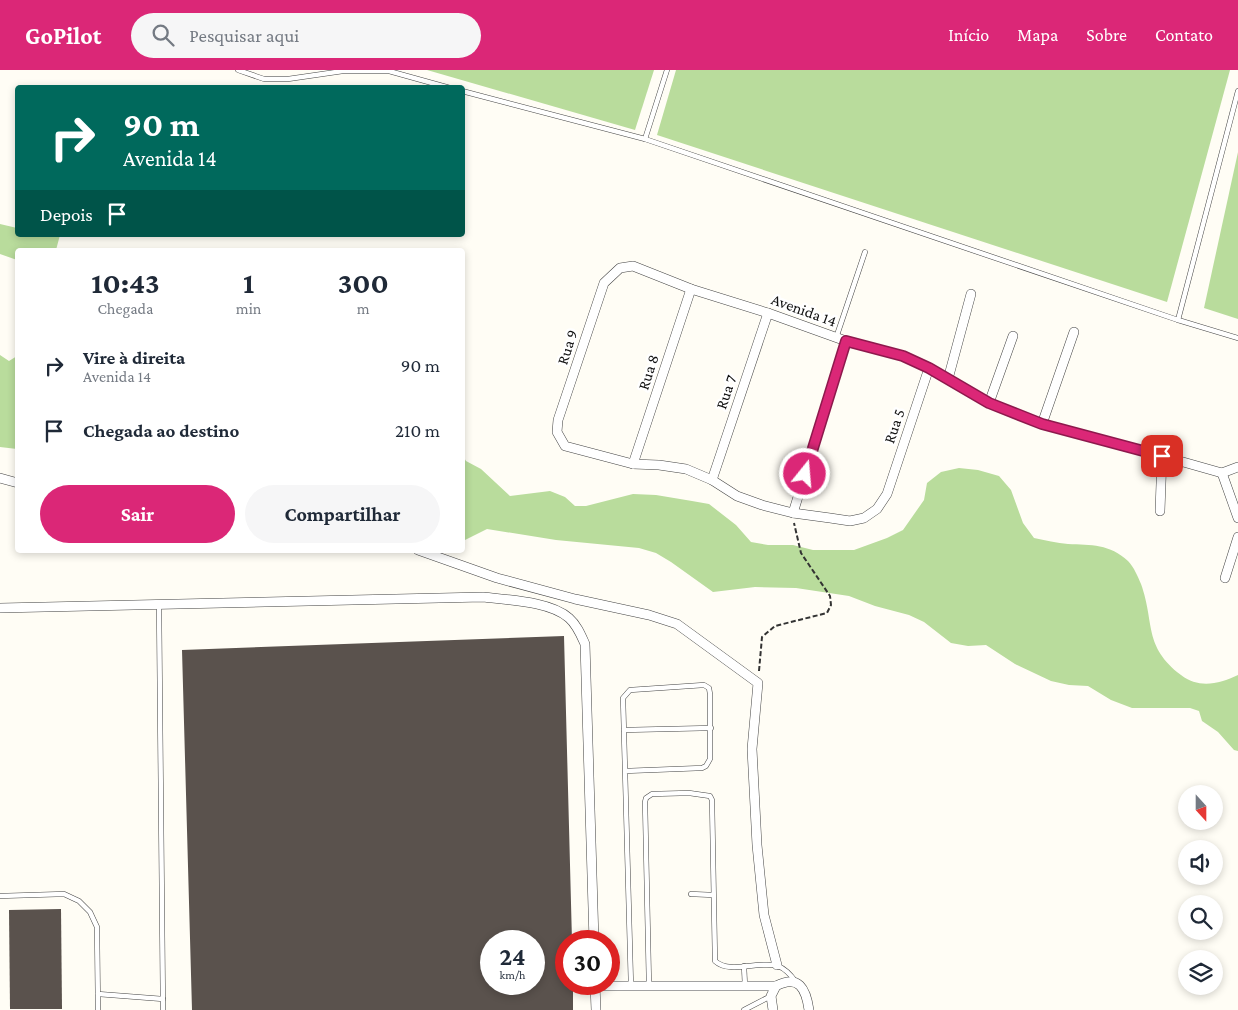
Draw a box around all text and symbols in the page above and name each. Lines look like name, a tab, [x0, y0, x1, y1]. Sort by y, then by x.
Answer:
search box	[131, 13, 481, 58]
icon: search	[149, 21, 177, 49]
text: GoPilot	[25, 22, 101, 49]
text: Pesquisar aqui	[189, 25, 299, 46]
text: Início	[948, 25, 989, 45]
text: Mapa	[1017, 25, 1058, 45]
text: Sobre	[1086, 25, 1127, 45]
text: Contato	[1155, 25, 1213, 45]
icon: right	[40, 105, 105, 170]
text: 90 m	[123, 105, 200, 144]
text: Avenida 14	[123, 146, 217, 171]
icon: arrive	[103, 200, 131, 228]
text: Depois	[40, 204, 93, 225]
text: 10:43	[91, 266, 160, 299]
text: 1	[243, 266, 254, 299]
text: 300	[338, 266, 389, 299]
street label: Avenida 14	[769, 290, 839, 330]
text: Chegada	[97, 300, 153, 317]
text: min	[236, 300, 261, 317]
text: m	[357, 300, 370, 317]
street label: Rua 9	[553, 327, 581, 367]
text: Vire à direita	[83, 347, 185, 368]
icon: right	[40, 352, 68, 380]
street label: Rua 8	[634, 352, 662, 392]
text: 90 m	[401, 355, 440, 376]
text: Avenida 14	[83, 368, 151, 385]
street label: Rua 7	[712, 372, 740, 411]
street label: Rua 5	[880, 407, 908, 445]
icon: arrive	[40, 417, 68, 445]
text: Chegada ao destino	[83, 420, 239, 441]
text: 210 m	[395, 420, 440, 441]
pin	[1141, 435, 1183, 477]
icon: arrive	[1148, 442, 1176, 470]
position arrow	[778, 447, 830, 499]
button: Sair	[40, 485, 235, 543]
button: Compartilhar	[245, 485, 440, 543]
north arrow	[1178, 785, 1222, 830]
map controls	[1178, 785, 1223, 995]
button: sound	[1178, 840, 1223, 885]
button: search	[1178, 895, 1223, 940]
speed limit sign: 30	[555, 930, 620, 995]
text: 24	[499, 943, 526, 970]
button: layers	[1178, 950, 1223, 995]
text: km/h	[500, 968, 525, 982]

